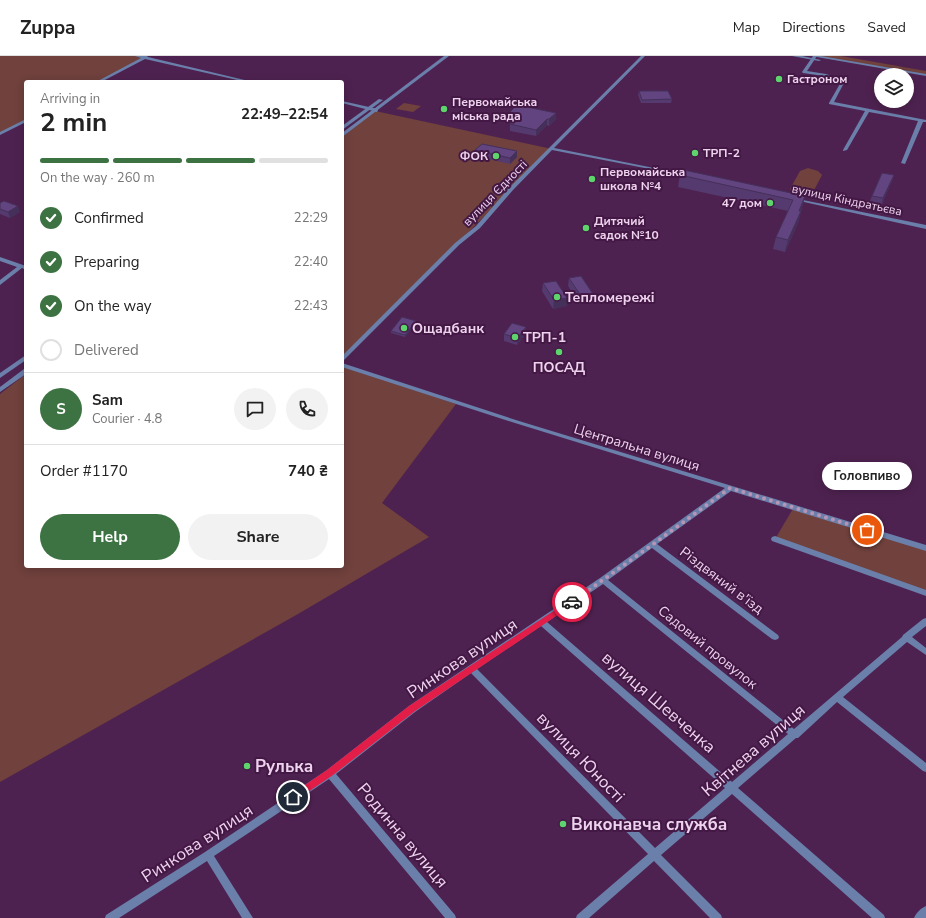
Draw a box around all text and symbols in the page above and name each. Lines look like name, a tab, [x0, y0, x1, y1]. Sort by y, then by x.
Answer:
text: Zuppa	[20, 15, 76, 41]
text: Map	[733, 18, 760, 37]
text: Directions	[782, 18, 845, 37]
text: Saved	[867, 18, 906, 37]
map controls	[874, 68, 914, 108]
button: layers	[874, 68, 914, 108]
place label: Гастроном	[787, 71, 848, 87]
marker: Гастроном	[774, 74, 784, 84]
text: Arriving in	[40, 90, 100, 108]
place label: Первомайська мiська рада	[452, 94, 537, 124]
text: 22:49–22:54	[241, 104, 328, 124]
marker: Первомайська мiська рада	[439, 104, 449, 114]
text: 2 min	[40, 105, 107, 140]
place label: ТРП-2	[703, 145, 740, 161]
place label: ФОК	[460, 148, 489, 164]
marker: ТРП-2	[690, 148, 700, 158]
marker: ФОК	[491, 151, 501, 161]
street label: вулиця Єдності	[459, 156, 531, 230]
place label: Первомайська школа №4	[600, 164, 685, 194]
text: On the way · 260 m	[40, 169, 155, 187]
marker: Первомайська школа №4	[587, 174, 597, 184]
street label: вулиця Кіндратьєва	[790, 181, 904, 219]
place label: 47 дом	[722, 195, 762, 211]
marker: 47 дом	[765, 198, 775, 208]
icon: check	[40, 207, 62, 229]
text: Confirmed	[74, 208, 144, 228]
text: 22:29	[294, 209, 328, 227]
place label: Дитячий садок №10	[594, 213, 659, 243]
marker: Дитячий садок №10	[581, 223, 591, 233]
icon: check	[40, 251, 62, 273]
text: Preparing	[74, 252, 139, 272]
text: 22:40	[294, 253, 328, 271]
place label: Тепломережі	[565, 288, 655, 307]
marker: Тепломережі	[552, 292, 562, 302]
icon: check	[40, 295, 62, 317]
text: On the way	[74, 296, 152, 316]
text: 22:43	[294, 297, 328, 315]
place label: Ощадбанк	[412, 319, 484, 338]
marker: Ощадбанк	[399, 323, 409, 333]
place label: ТРП-1	[523, 328, 566, 347]
marker: ТРП-1	[510, 332, 520, 342]
text: Delivered	[74, 340, 139, 360]
marker: ПОСАД	[554, 347, 564, 357]
place label: ПОСАД	[533, 358, 585, 377]
button: chat	[234, 388, 276, 430]
button: phone	[286, 388, 328, 430]
text: Sam	[92, 390, 123, 410]
text: S	[56, 399, 66, 419]
text: Courier · 4.8	[92, 410, 162, 428]
street label: Центральна вулиця	[572, 419, 702, 476]
text: Order #1170	[40, 461, 128, 481]
text: 740 ₴	[288, 461, 328, 481]
callout: Головпиво	[822, 462, 912, 490]
text: Головпиво	[834, 467, 900, 485]
pin	[850, 513, 884, 547]
button: Help	[40, 514, 180, 560]
button: Share	[188, 514, 328, 560]
icon: bag	[856, 519, 878, 541]
street label: Різдвяний в'їзд	[676, 543, 768, 618]
courier	[552, 582, 592, 622]
icon: car	[561, 591, 583, 613]
street label: Садовий провулок	[654, 601, 762, 694]
street label: Ринкова вулиця	[403, 613, 522, 704]
street label: вулиця Шевченка	[597, 646, 721, 758]
street label: Квітнева вулиця	[697, 699, 810, 802]
street label: вулиця Юності	[532, 707, 630, 808]
place label: Рулька	[255, 755, 313, 778]
marker: Рулька	[242, 761, 252, 771]
street label: Родинна вулиця	[352, 778, 453, 893]
pin	[276, 780, 310, 814]
icon: home	[282, 786, 304, 808]
street label: Ринкова вулиця	[137, 799, 257, 888]
place label: Виконавча служба	[571, 813, 727, 836]
marker: Виконавча служба	[558, 819, 568, 829]

